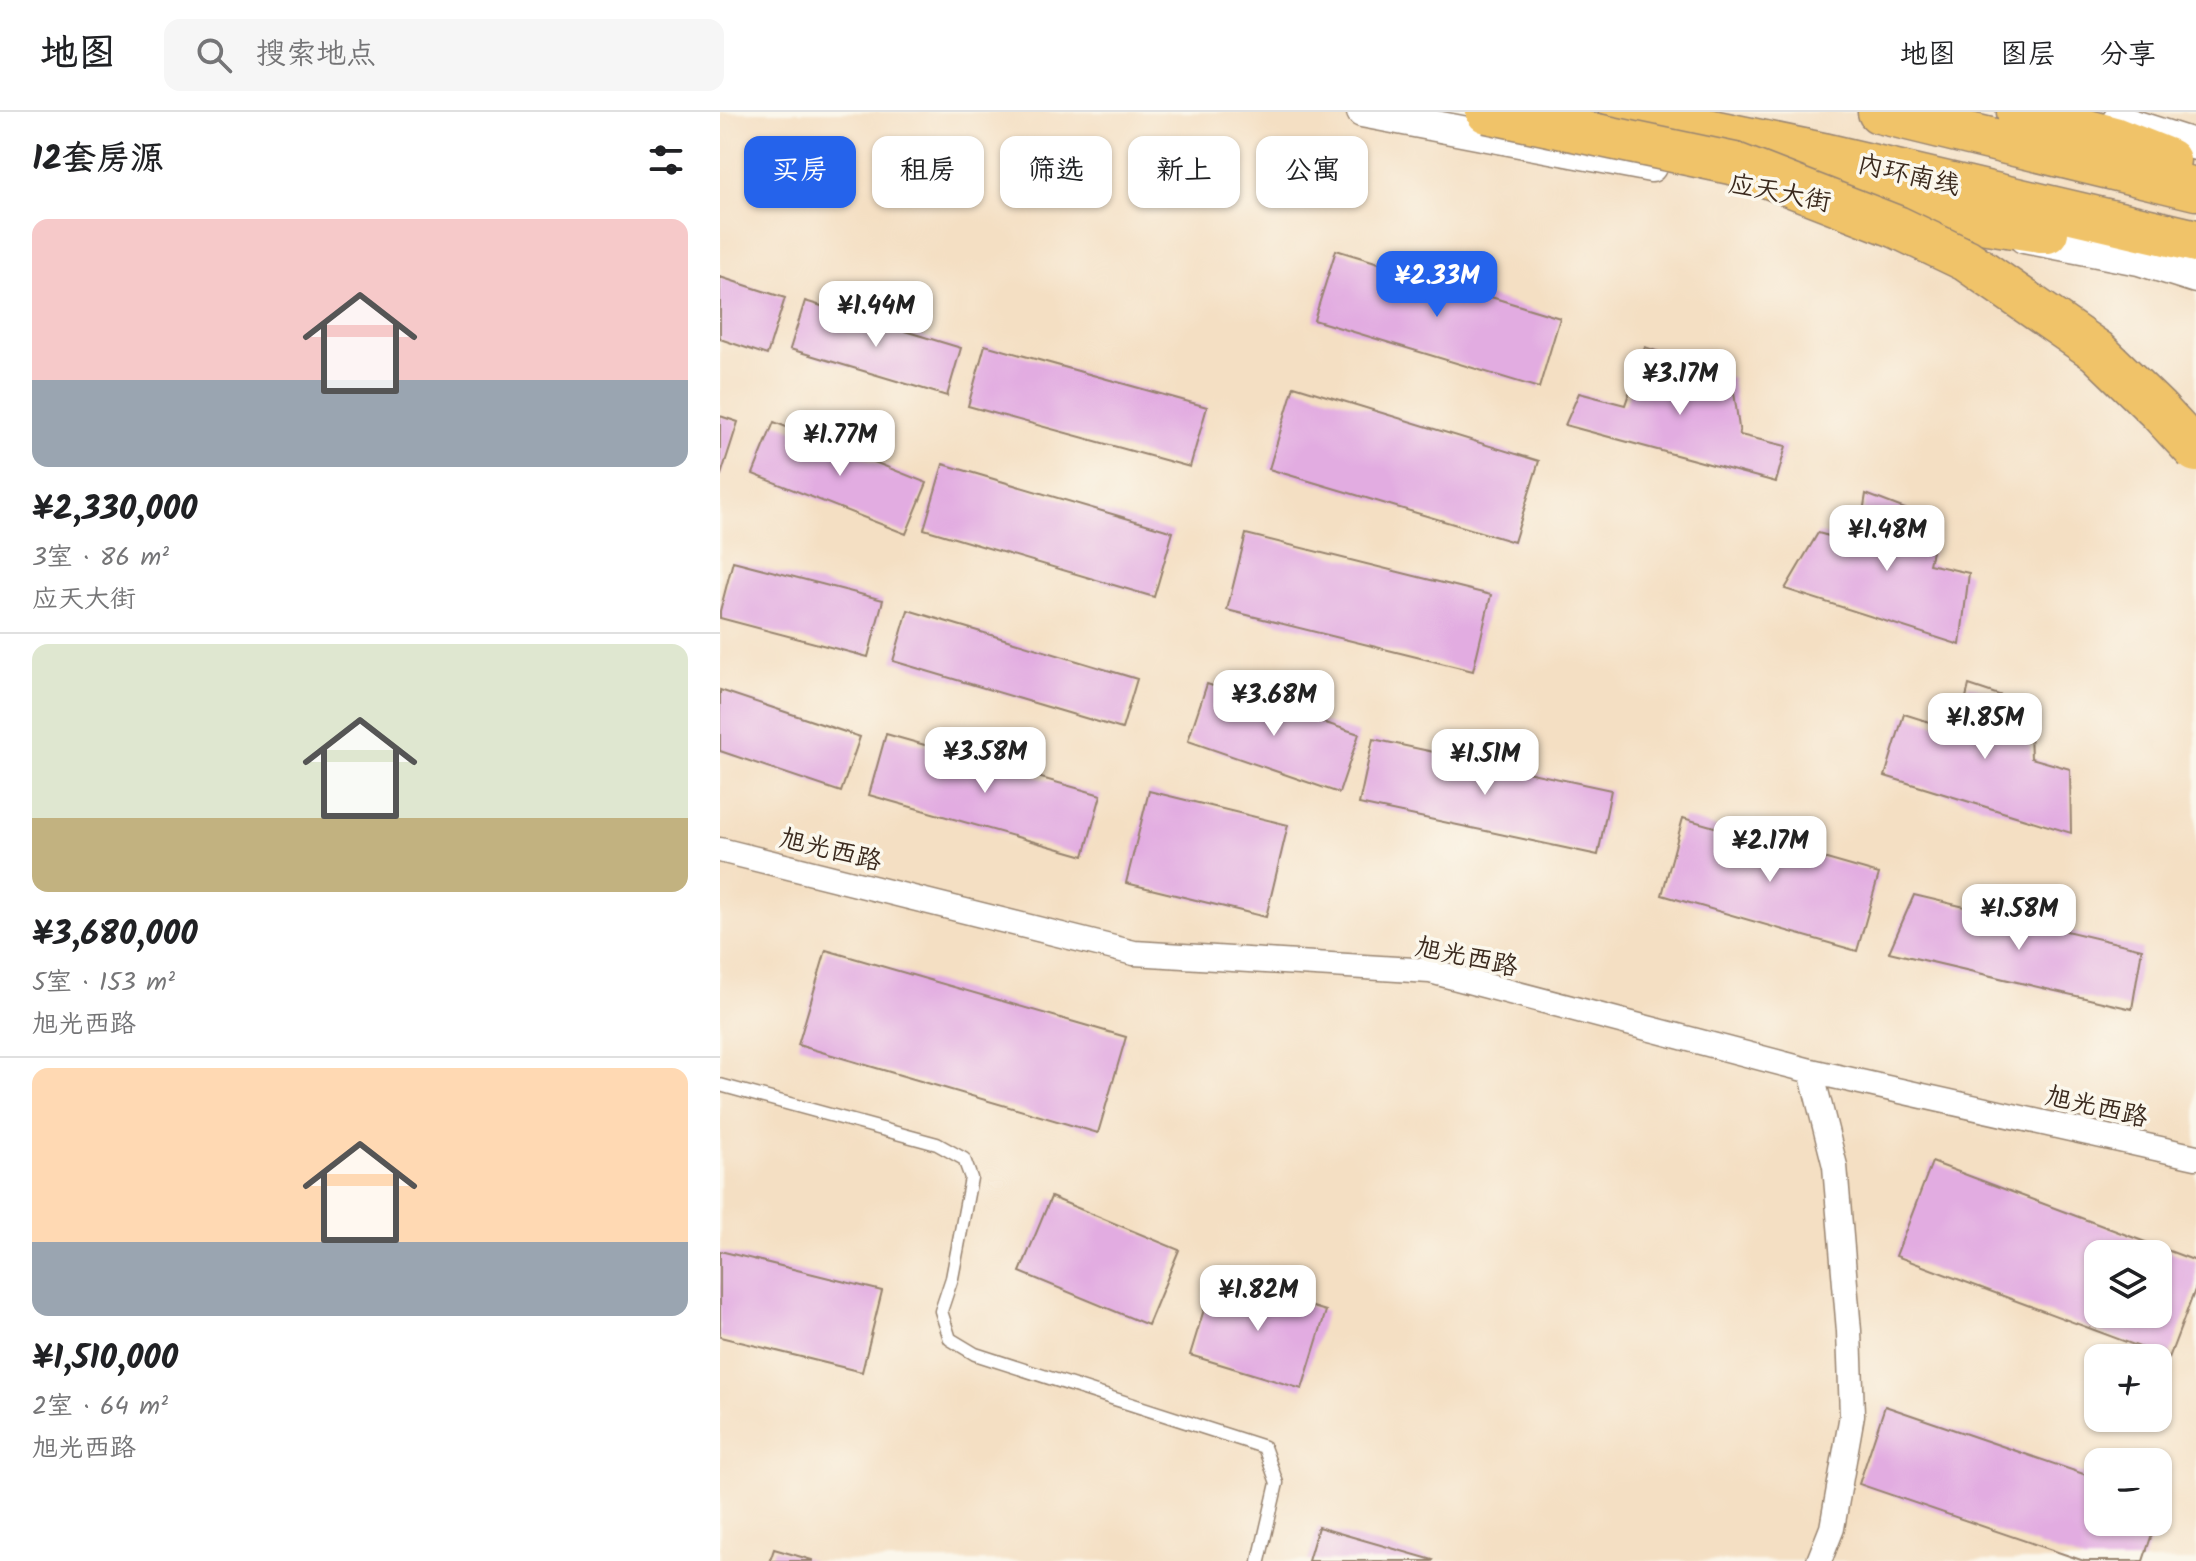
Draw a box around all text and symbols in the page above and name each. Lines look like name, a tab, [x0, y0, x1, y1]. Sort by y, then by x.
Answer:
search box	[164, 19, 724, 91]
text: 地图	[40, 25, 116, 85]
text: 搜索地点	[256, 31, 376, 79]
icon: search	[192, 33, 236, 77]
text: 地图	[1900, 33, 1956, 78]
text: 图层	[2000, 33, 2056, 78]
text: 分享	[2100, 33, 2156, 78]
text: 12套房源	[32, 133, 164, 187]
chip: 买房	[744, 136, 856, 208]
chip: 租房	[872, 136, 984, 208]
chip: 筛选	[1000, 136, 1112, 208]
chip: 新上	[1128, 136, 1240, 208]
chip: 公寓	[1256, 136, 1368, 208]
icon: filters	[644, 138, 688, 182]
street label: 内环南线	[1853, 144, 1964, 208]
street label: 应天大街	[1725, 163, 1835, 225]
pin: ¥2.33M	[1372, 251, 1502, 319]
text: ¥2.33M	[1394, 256, 1480, 298]
icon: home	[288, 271, 432, 415]
pin: ¥1.44M	[811, 281, 941, 349]
text: ¥1.44M	[837, 286, 915, 328]
pin: ¥3.17M	[1615, 349, 1745, 417]
text: ¥3.17M	[1642, 354, 1718, 396]
pin: ¥1.77M	[775, 410, 905, 478]
text: ¥1.77M	[803, 415, 877, 457]
text: ¥2,330,000	[32, 483, 198, 537]
pin: ¥1.48M	[1822, 505, 1952, 573]
text: ¥1.48M	[1847, 510, 1927, 552]
text: 3室 · 86 m²	[32, 537, 169, 579]
text: 应天大街	[32, 579, 136, 621]
pin: ¥3.68M	[1209, 670, 1339, 738]
text: ¥3.68M	[1231, 675, 1317, 717]
pin: ¥1.85M	[1920, 693, 2050, 761]
icon: home	[288, 696, 432, 840]
text: ¥1.85M	[1946, 698, 2024, 740]
pin: ¥3.58M	[920, 727, 1050, 795]
pin: ¥1.51M	[1420, 729, 1550, 797]
text: ¥3.58M	[943, 732, 1027, 774]
text: ¥1.51M	[1450, 734, 1520, 776]
pin: ¥2.17M	[1705, 816, 1835, 884]
street label: 旭光西路	[775, 818, 886, 884]
text: ¥2.17M	[1731, 821, 1809, 863]
pin: ¥1.58M	[1954, 884, 2084, 952]
text: ¥1.58M	[1980, 889, 2058, 931]
text: ¥3,680,000	[32, 908, 198, 962]
street label: 旭光西路	[1411, 927, 1522, 989]
text: 5室 · 153 m²	[32, 962, 175, 1004]
text: 旭光西路	[32, 1004, 136, 1046]
street label: 旭光西路	[2041, 1076, 2152, 1140]
icon: home	[288, 1120, 432, 1264]
map controls	[2084, 1240, 2172, 1536]
button: layers	[2084, 1240, 2172, 1328]
pin: ¥1.82M	[1193, 1265, 1323, 1333]
text: ¥1.82M	[1218, 1270, 1298, 1312]
text: ¥1,510,000	[32, 1332, 178, 1386]
button: +	[2084, 1344, 2172, 1432]
text: 2室 · 64 m²	[32, 1386, 168, 1428]
text: 旭光西路	[32, 1428, 136, 1470]
button: −	[2084, 1448, 2172, 1536]

